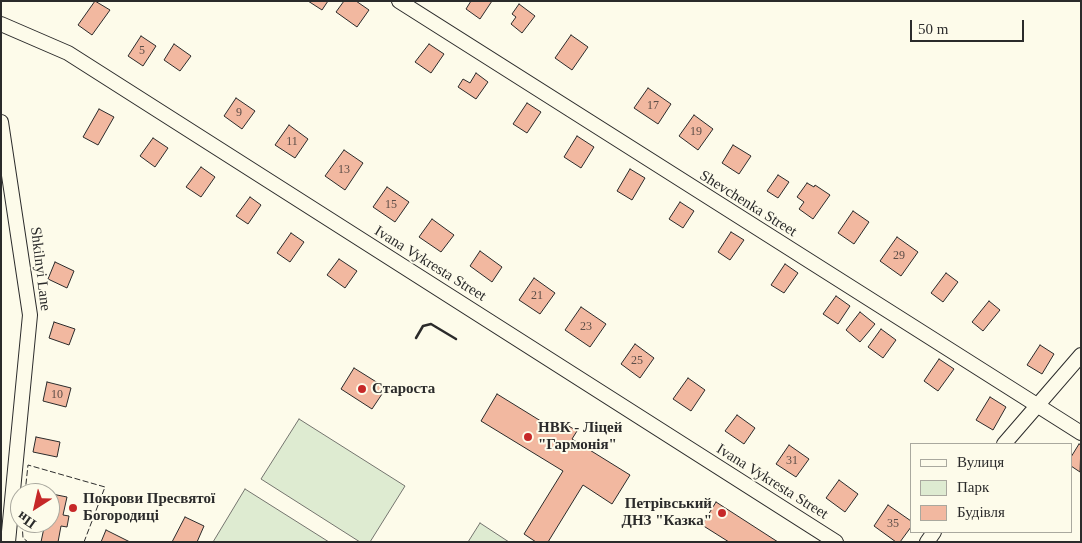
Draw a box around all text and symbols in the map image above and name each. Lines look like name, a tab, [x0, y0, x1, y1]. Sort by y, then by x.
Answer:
scale bar	[912, 10, 1026, 42]
text: 50 m	[918, 21, 948, 37]
house number: 5	[139, 44, 145, 58]
house number: 17	[647, 99, 659, 113]
house number: 9	[236, 106, 242, 120]
house number: 19	[690, 125, 702, 139]
house number: 11	[286, 135, 298, 149]
house number: 13	[338, 163, 350, 177]
street label: Shevchenka Street	[696, 167, 800, 241]
house number: 15	[385, 198, 397, 212]
street label: Ivana Vykresta Street	[371, 222, 489, 306]
street label: Shkilnyi Lane	[26, 226, 54, 312]
house number: 29	[893, 249, 905, 263]
house number: 21	[531, 289, 543, 303]
house number: 23	[580, 320, 592, 334]
house number: 25	[631, 354, 643, 368]
place label: Староста	[372, 380, 435, 398]
marker: Староста	[356, 383, 368, 395]
house number: 10	[51, 388, 63, 402]
place label: НВК - Ліцей "Гармонія"	[538, 419, 622, 454]
marker: НВК - Ліцей "Гармонія"	[522, 431, 534, 443]
street label: Ivana Vykresta Street	[713, 440, 831, 524]
legend	[910, 443, 1072, 533]
house number: 31	[786, 454, 798, 468]
text: Вулиця	[957, 454, 1004, 470]
text: Парк	[957, 479, 989, 495]
north arrow	[10, 483, 60, 533]
place label: Покрови Пресвятої Богородиці	[83, 490, 215, 525]
place label: Петрівський ДНЗ "Казка"	[622, 495, 712, 530]
marker: Покрови Пресвятої Богородиці	[67, 502, 79, 514]
text: Будівля	[957, 504, 1005, 520]
marker: Петрівський ДНЗ "Казка"	[716, 507, 728, 519]
text: Пн	[15, 508, 39, 531]
house number: 35	[887, 517, 899, 531]

